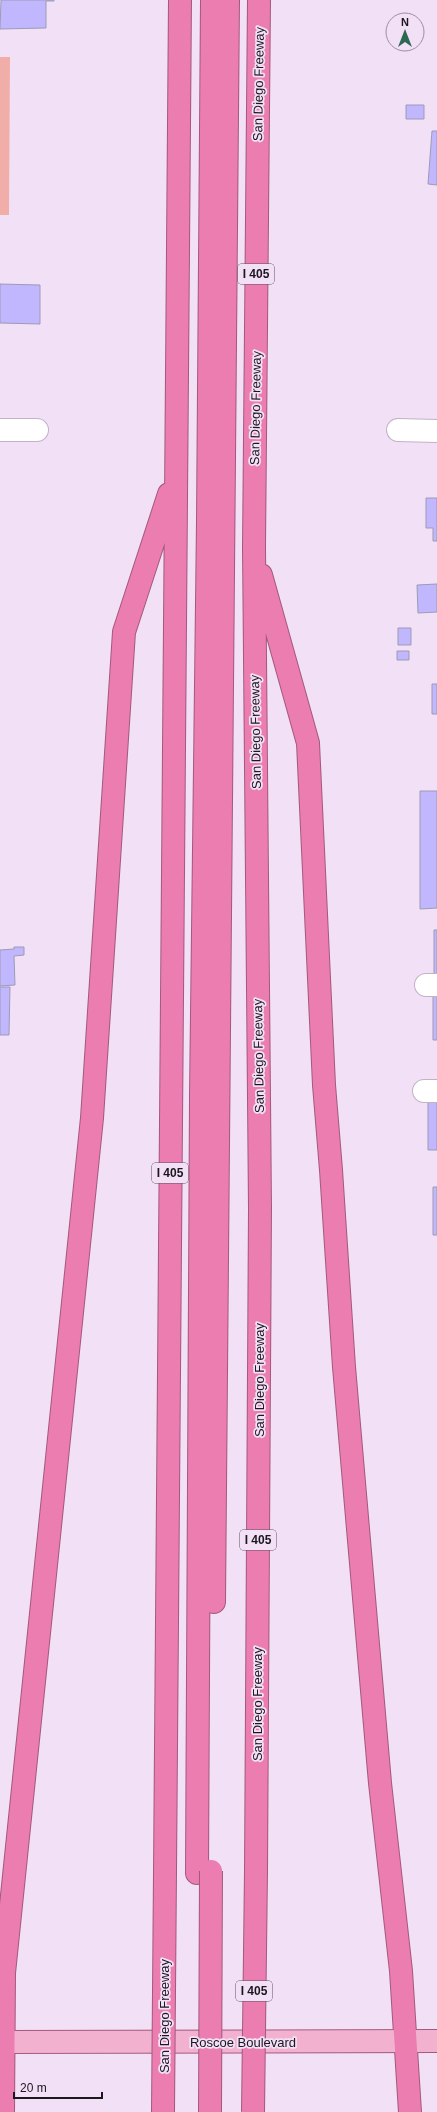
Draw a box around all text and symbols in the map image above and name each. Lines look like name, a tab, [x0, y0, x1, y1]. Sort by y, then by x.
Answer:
north arrow	[385, 12, 425, 52]
text: N	[401, 16, 409, 28]
street label: San Diego Freeway	[250, 26, 267, 141]
road number: I 405	[238, 264, 274, 284]
street label: San Diego Freeway	[247, 350, 264, 465]
street label: San Diego Freeway	[247, 674, 264, 789]
street label: San Diego Freeway	[250, 998, 267, 1113]
road number: I 405	[152, 1163, 188, 1183]
street label: San Diego Freeway	[252, 1322, 267, 1437]
road number: I 405	[240, 1530, 276, 1550]
street label: San Diego Freeway	[250, 1646, 265, 1761]
street label: San Diego Freeway	[157, 1958, 172, 2073]
road number: I 405	[236, 1981, 272, 2001]
street label: Roscoe Boulevard	[190, 2035, 296, 2050]
scale bar	[14, 2074, 102, 2100]
text: 20 m	[20, 2081, 47, 2095]

